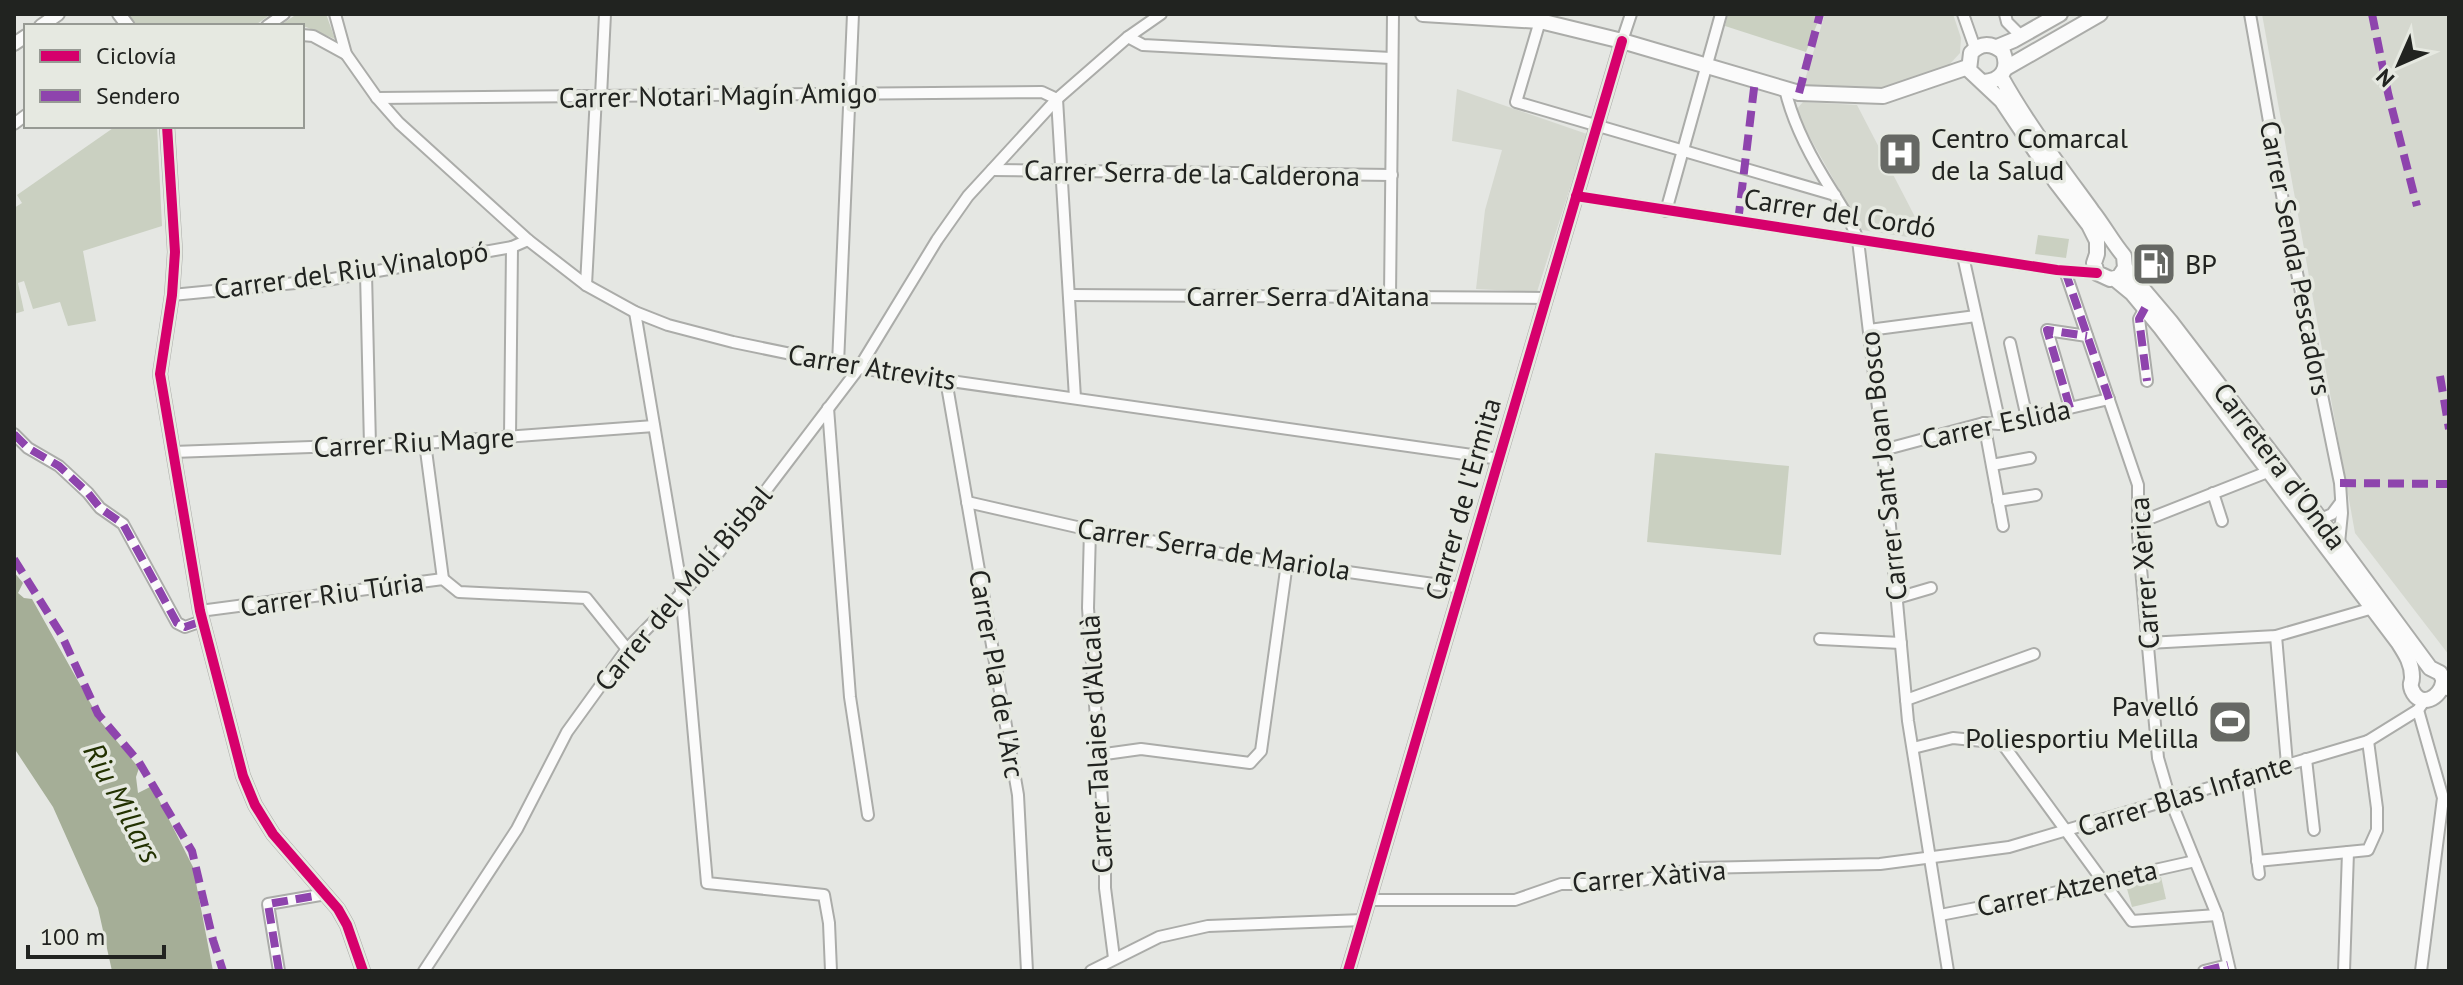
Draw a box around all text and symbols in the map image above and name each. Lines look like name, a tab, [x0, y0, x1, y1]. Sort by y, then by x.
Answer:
legend	[24, 24, 304, 128]
north arrow	[2359, 24, 2439, 104]
text: Ciclovía	[96, 40, 176, 71]
text: N	[2370, 63, 2400, 93]
street label: Carrer Notari Magín Amigo	[558, 73, 878, 116]
text: Sendero	[96, 80, 180, 111]
street label: Carrer Senda Pescadors	[2252, 117, 2341, 398]
place label: Centro Comarcal de la Salud	[1931, 119, 2128, 188]
hospital icon: Centro Comarcal de la Salud	[1876, 130, 1924, 178]
street label: Carrer Serra de la Calderona	[1024, 151, 1360, 194]
street label: Carrer del Cordó	[1741, 179, 1939, 246]
street label: Carrer del Riu Vinalopó	[211, 232, 490, 307]
fuel station icon: BP	[2130, 240, 2178, 288]
place label: BP	[2185, 245, 2217, 282]
street label: Carrer Serra d'Aitana	[1186, 277, 1430, 314]
street label: Carrer Sant Joan Bosco	[1850, 330, 1915, 603]
street label: Carrer Atrevits	[785, 335, 959, 398]
street label: Carretera d'Onda	[2205, 375, 2355, 557]
street label: Carrer Eslida	[1918, 390, 2074, 457]
street label: Carrer de l'Ermita	[1416, 393, 1509, 604]
street label: Carrer Riu Magre	[313, 418, 515, 465]
street label: Carrer del Molí Bisbal	[586, 477, 780, 698]
street label: Carrer Xèrica	[2120, 496, 2167, 650]
street label: Carrer Serra de Mariola	[1075, 509, 1353, 588]
street label: Carrer Riu Túria	[238, 562, 426, 625]
street label: Carrer Pla de l'Arc	[961, 567, 1034, 781]
street label: Carrer Talaies d'Alcalà	[1070, 614, 1121, 874]
place label: Pavelló Poliesportiu Melilla	[1965, 687, 2199, 756]
sports icon: Pavelló Poliesportiu Melilla	[2206, 698, 2254, 746]
water label: Riu Millars	[75, 735, 171, 869]
street label: Carrer Blas Infante	[2073, 744, 2297, 845]
street label: Carrer Xàtiva	[1570, 850, 1727, 901]
street label: Carrer Atzeneta	[1973, 850, 2160, 925]
scale bar	[28, 909, 164, 959]
text: 100 m	[40, 921, 105, 952]

